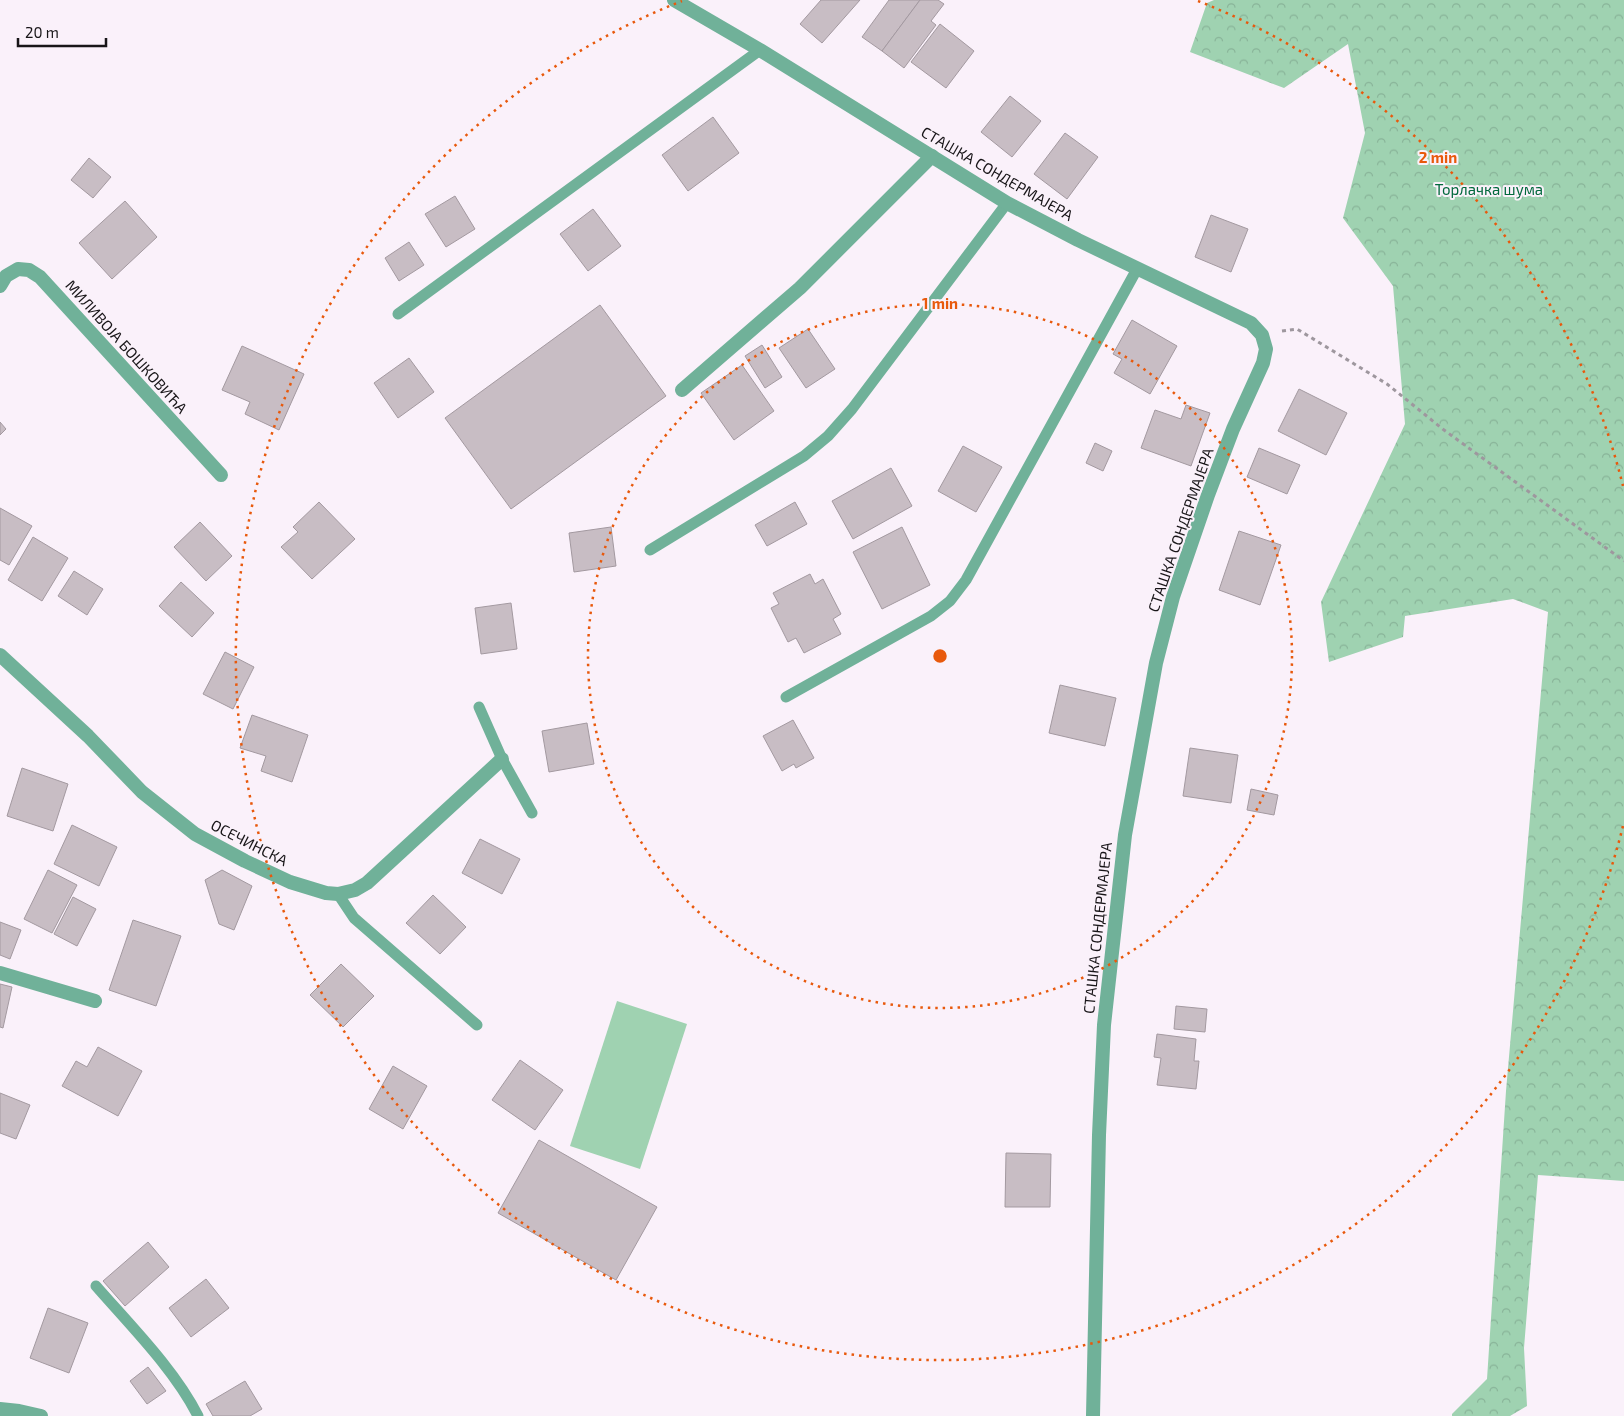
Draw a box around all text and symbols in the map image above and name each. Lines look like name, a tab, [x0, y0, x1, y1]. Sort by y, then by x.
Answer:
scale bar	[18, 15, 105, 47]
text: 20 m	[25, 23, 59, 41]
street label: СТАШКА СОНДЕРМАЈЕРА	[918, 122, 1077, 224]
text: 2 min	[1419, 148, 1457, 166]
park label: Торлачка шума	[1435, 180, 1543, 199]
street label: МИЛИВОЈА БОШКОВИЋА	[62, 276, 192, 417]
text: 1 min	[922, 294, 958, 312]
street label: СТАШКА СОНДЕРМАЈЕРА	[1143, 445, 1217, 614]
centre of rings	[931, 647, 949, 665]
street label: ОСЕЧИНСКА	[208, 815, 291, 869]
street label: СТАШКА СОНДЕРМАЈЕРА	[1079, 841, 1115, 1015]

